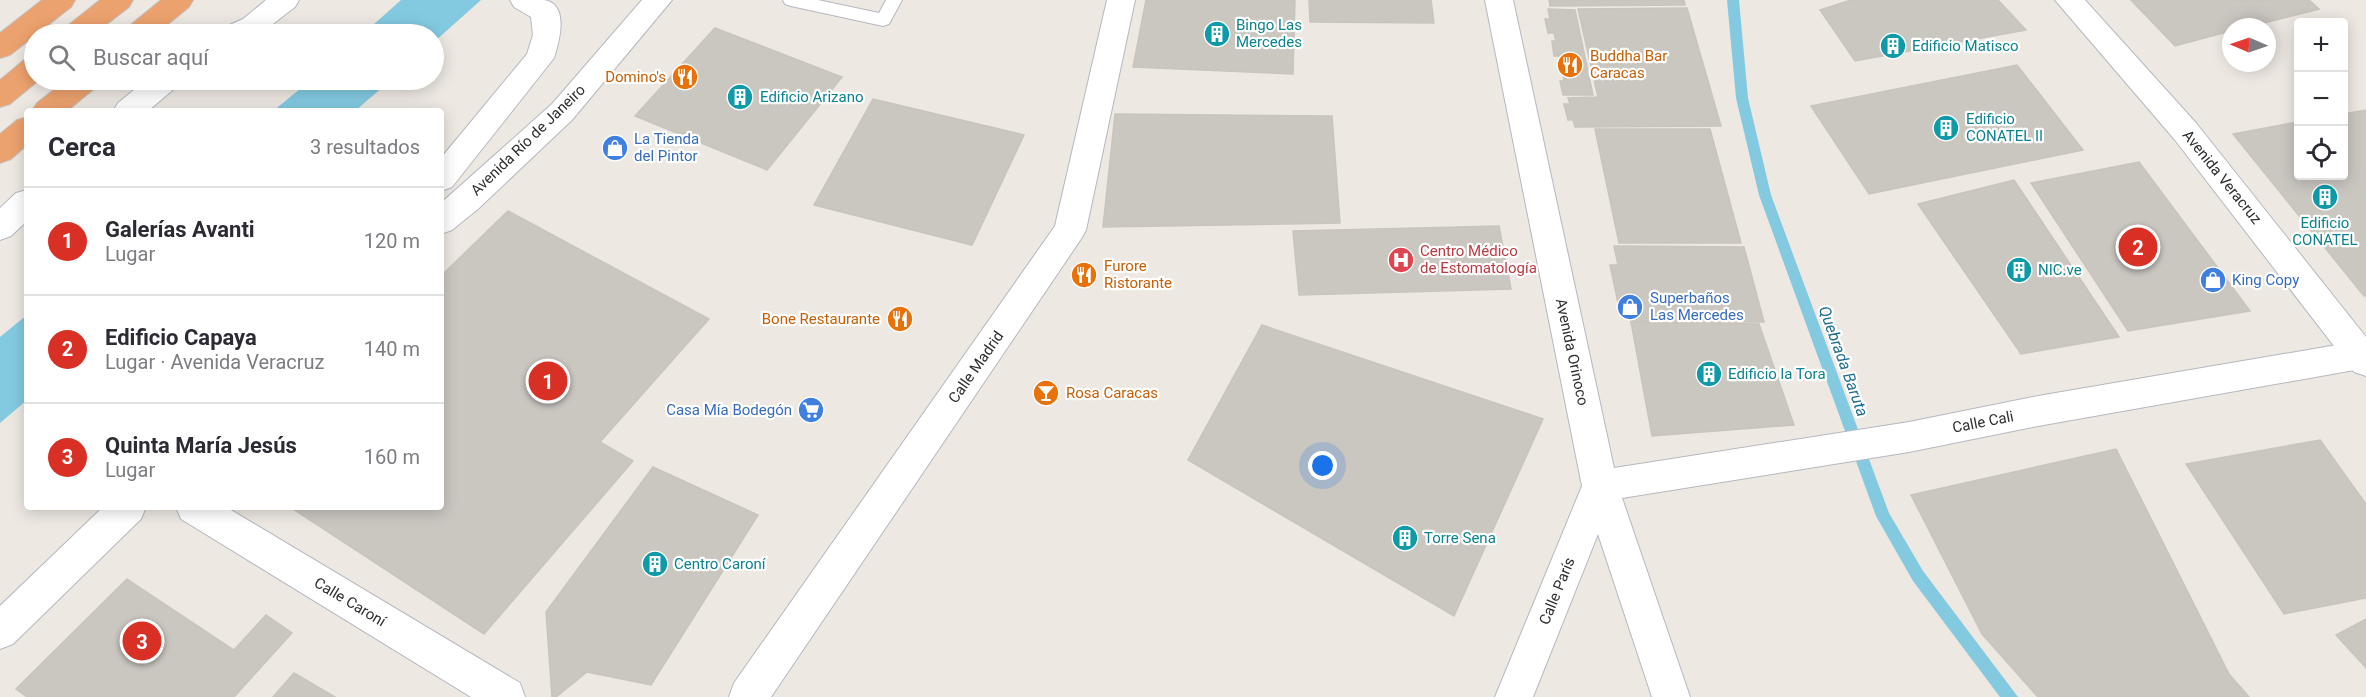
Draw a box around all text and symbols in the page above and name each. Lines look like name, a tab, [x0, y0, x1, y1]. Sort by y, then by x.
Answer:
place label: Bingo Las Mercedes	[1236, 16, 1302, 51]
north arrow	[2222, 18, 2276, 72]
map controls	[2294, 18, 2348, 180]
button: +	[2294, 18, 2348, 72]
building icon: Bingo Las Mercedes	[1202, 19, 1232, 49]
search box	[24, 24, 444, 90]
building icon: Edificio Matisco	[1878, 31, 1908, 61]
place label: Edificio Matisco	[1912, 37, 2019, 55]
icon: search	[45, 41, 78, 74]
text: Buscar aquí	[93, 45, 209, 70]
place label: Buddha Bar Caracas	[1590, 47, 1667, 82]
restaurant icon: Buddha Bar Caracas	[1555, 50, 1585, 80]
restaurant icon: Domino's	[670, 62, 700, 92]
place label: Domino's	[605, 68, 666, 86]
button: −	[2294, 72, 2348, 126]
street label: Avenida Río de Janeiro	[467, 81, 589, 199]
building icon: Edificio Arizano	[725, 82, 755, 112]
place label: Edificio Arizano	[760, 88, 864, 106]
place label: Edificio CONATEL II	[1966, 110, 2043, 145]
building icon: Edificio CONATEL II	[1931, 113, 1961, 143]
street label: Avenida Veracruz	[2179, 126, 2265, 228]
button: locate	[2294, 126, 2348, 180]
place label: La Tienda del Pintor	[634, 130, 699, 165]
text: Cerca	[48, 132, 116, 162]
shop icon: La Tienda del Pintor	[600, 133, 630, 163]
text: 3 resultados	[310, 135, 420, 159]
building icon: Edificio CONATEL	[2310, 182, 2340, 212]
place label: Edificio CONATEL	[2292, 214, 2358, 249]
text: Galerías Avanti	[105, 217, 255, 242]
pin: 2	[2118, 224, 2158, 270]
text: 1	[62, 229, 73, 253]
text: 120 m	[364, 229, 420, 253]
text: Lugar	[105, 242, 155, 266]
place label: Centro Médico de Estomatología	[1420, 242, 1537, 277]
hospital icon: Centro Médico de Estomatología	[1386, 245, 1416, 275]
building icon: NIC.ve	[2004, 255, 2034, 285]
place label: Furore Ristorante	[1104, 257, 1172, 292]
restaurant icon: Furore Ristorante	[1069, 260, 1099, 290]
place label: NIC.ve	[2038, 261, 2082, 279]
shop icon: King Copy	[2198, 265, 2228, 295]
place label: King Copy	[2232, 271, 2299, 289]
place label: Superbaños Las Mercedes	[1650, 289, 1744, 324]
shop icon: Superbaños Las Mercedes	[1615, 292, 1645, 322]
street label: Avenida Orinoco	[1552, 297, 1592, 407]
water label: Quebrada Baruta	[1815, 303, 1872, 419]
restaurant icon: Bone Restaurante	[885, 304, 915, 334]
place label: Bone Restaurante	[762, 310, 880, 328]
text: Edificio Capaya	[105, 325, 257, 350]
street label: Calle Madrid	[945, 328, 1007, 406]
text: 2	[62, 337, 73, 361]
text: 140 m	[364, 337, 420, 361]
text: Lugar · Avenida Veracruz	[105, 350, 325, 374]
pin: 1	[528, 358, 568, 404]
building icon: Edificio la Tora	[1694, 359, 1724, 389]
place label: Edificio la Tora	[1728, 365, 1826, 383]
bar icon: Rosa Caracas	[1031, 378, 1061, 408]
place label: Rosa Caracas	[1066, 384, 1158, 402]
supermarket icon: Casa Mía Bodegón	[796, 395, 826, 425]
place label: Casa Mía Bodegón	[666, 401, 792, 419]
street label: Calle Cali	[1951, 407, 2015, 437]
text: Quinta María Jesús	[105, 433, 297, 458]
text: 3	[62, 445, 73, 469]
text: 160 m	[364, 445, 420, 469]
your location	[1308, 451, 1337, 480]
text: Lugar	[105, 458, 155, 482]
building icon: Torre Sena	[1390, 523, 1420, 553]
place label: Torre Sena	[1424, 529, 1496, 547]
building icon: Centro Caroní	[640, 549, 670, 579]
place label: Centro Caroní	[674, 555, 767, 573]
street label: Calle París	[1535, 555, 1579, 627]
street label: Calle Caroní	[311, 574, 390, 631]
pin: 3	[122, 618, 162, 664]

